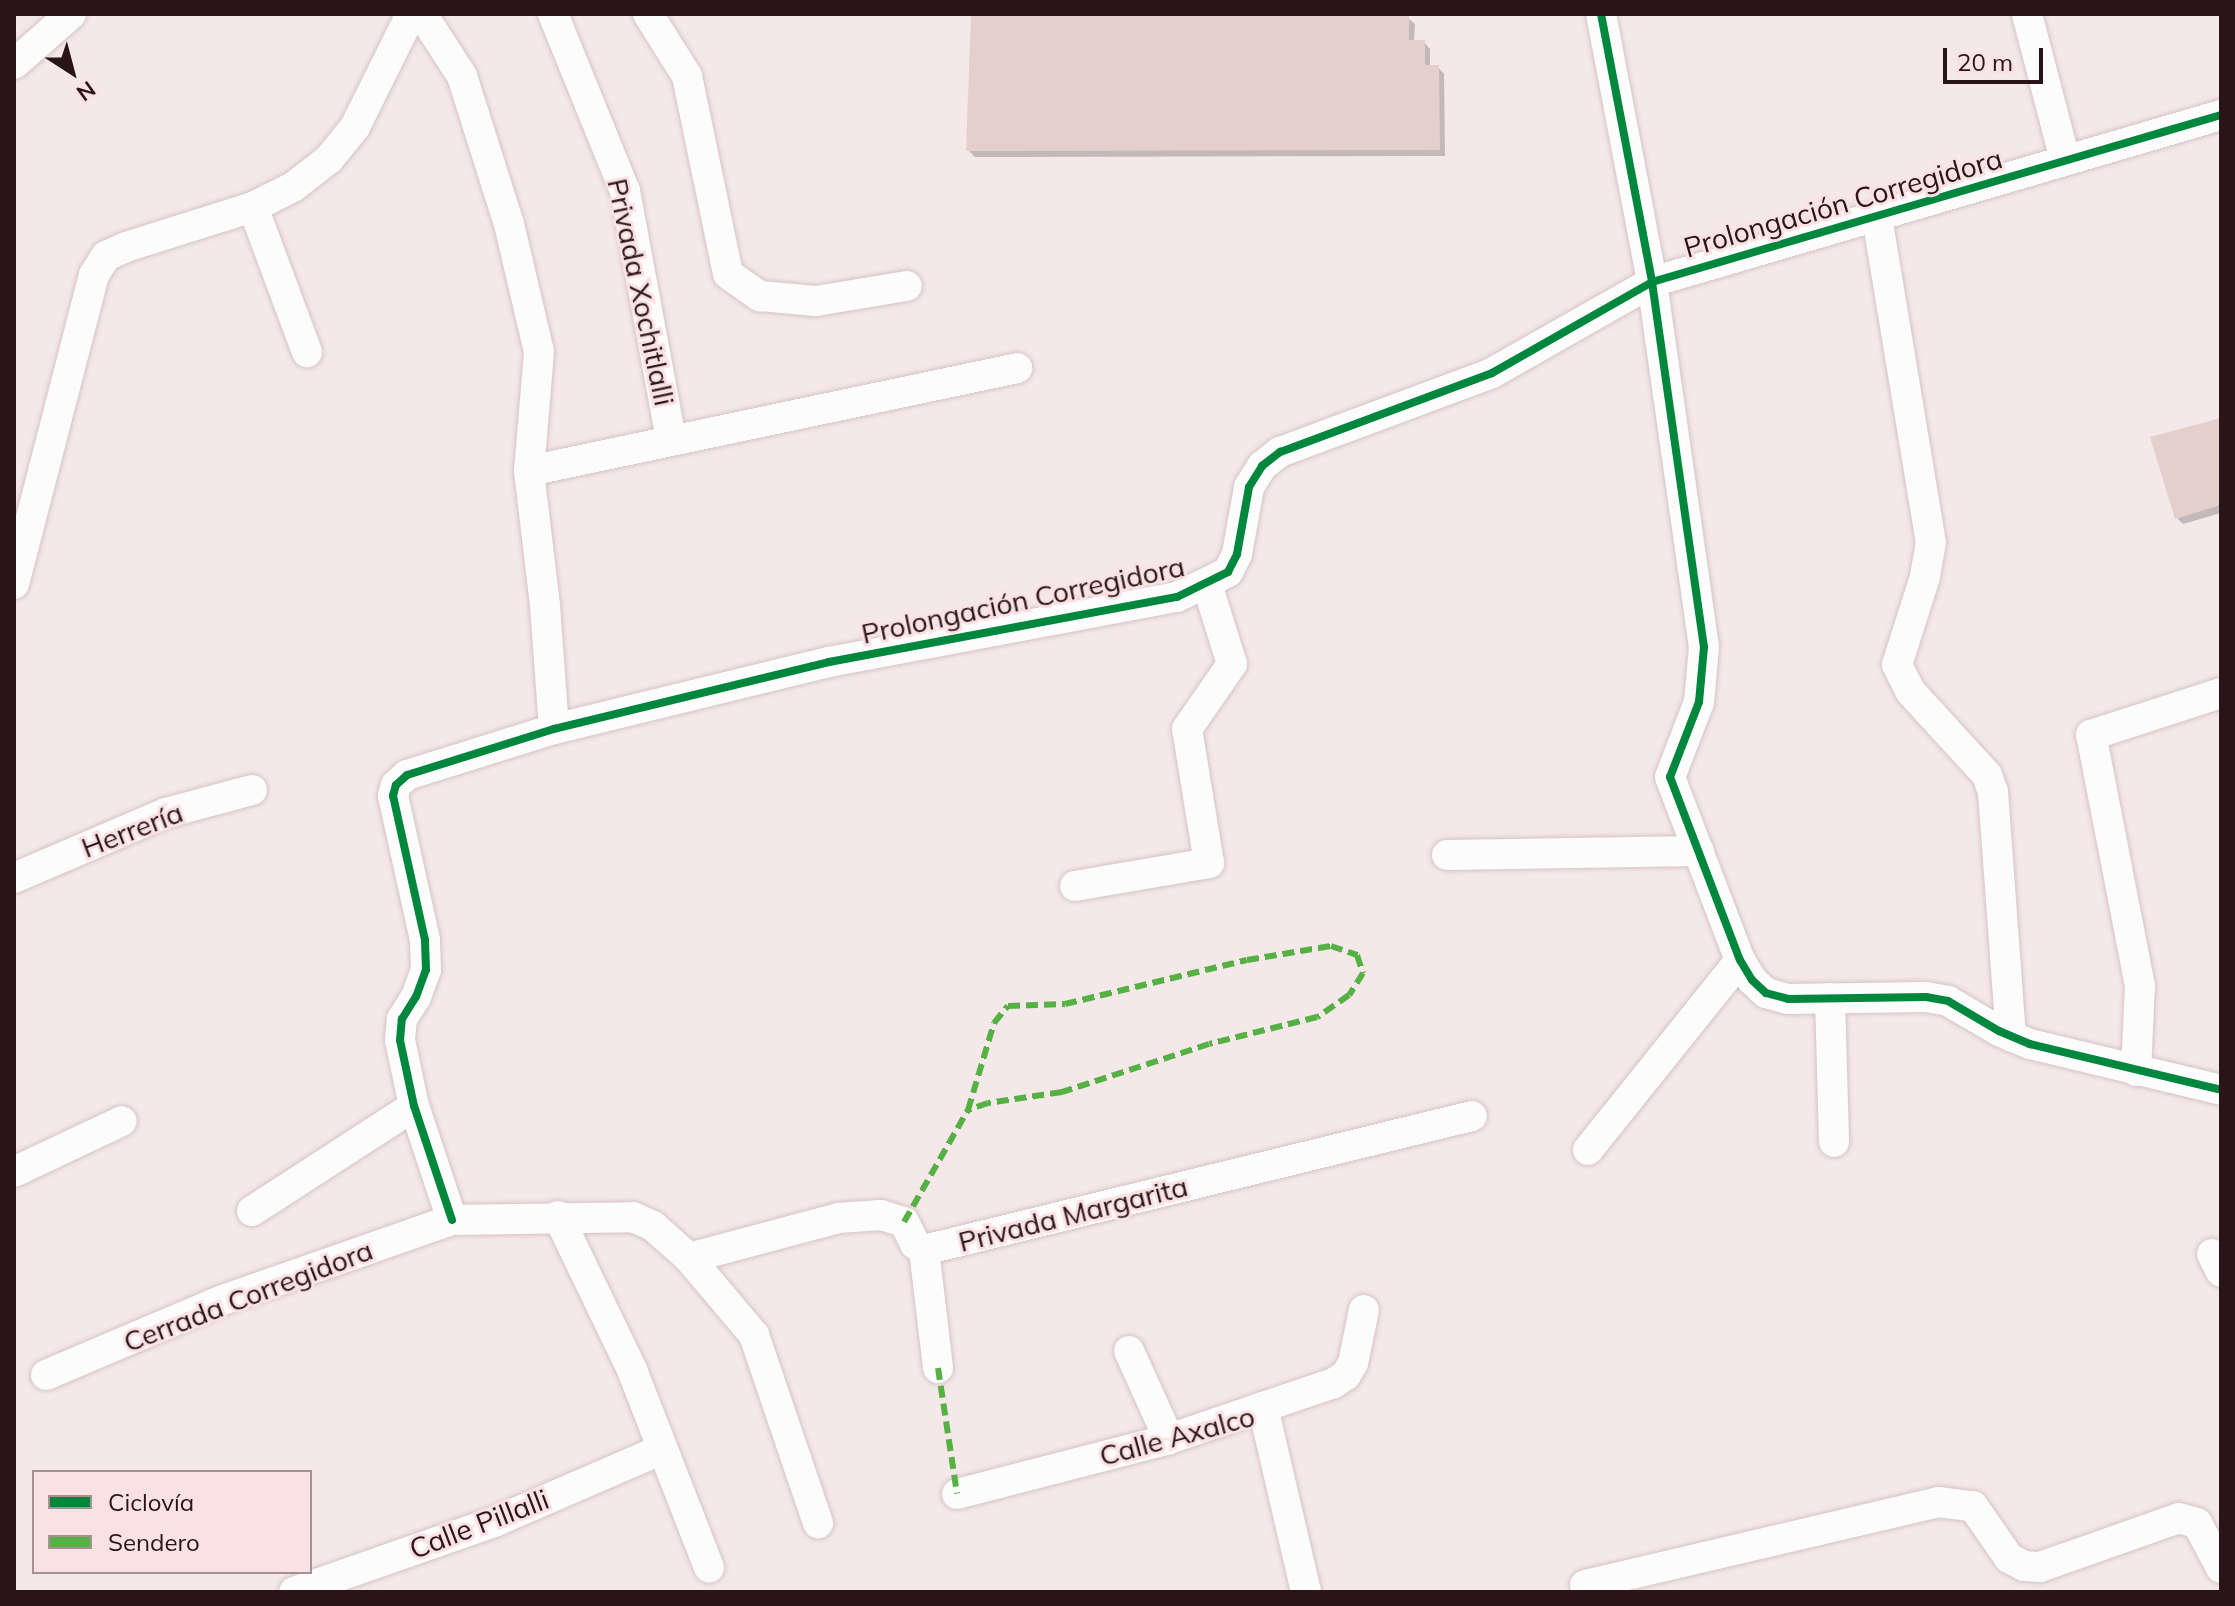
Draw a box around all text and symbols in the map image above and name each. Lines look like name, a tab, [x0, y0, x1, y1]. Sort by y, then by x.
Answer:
north arrow	[32, 32, 112, 112]
scale bar	[1947, 32, 2047, 82]
text: 20 m	[1957, 47, 2013, 77]
text: N	[71, 75, 101, 108]
street label: Prolongación Corregidora	[1680, 141, 2006, 265]
street label: Privada Xochitlalli	[601, 175, 681, 409]
street label: Prolongación Corregidora	[858, 549, 1188, 651]
street label: Herrería	[77, 795, 187, 865]
street label: Privada Margarita	[955, 1169, 1191, 1259]
street label: Cerrada Corregidora	[119, 1233, 377, 1359]
street label: Calle Axalco	[1096, 1399, 1258, 1473]
legend	[32, 1470, 312, 1574]
street label: Calle Pillalli	[405, 1482, 553, 1566]
text: Ciclovía	[108, 1487, 194, 1517]
text: Sendero	[108, 1527, 200, 1557]

